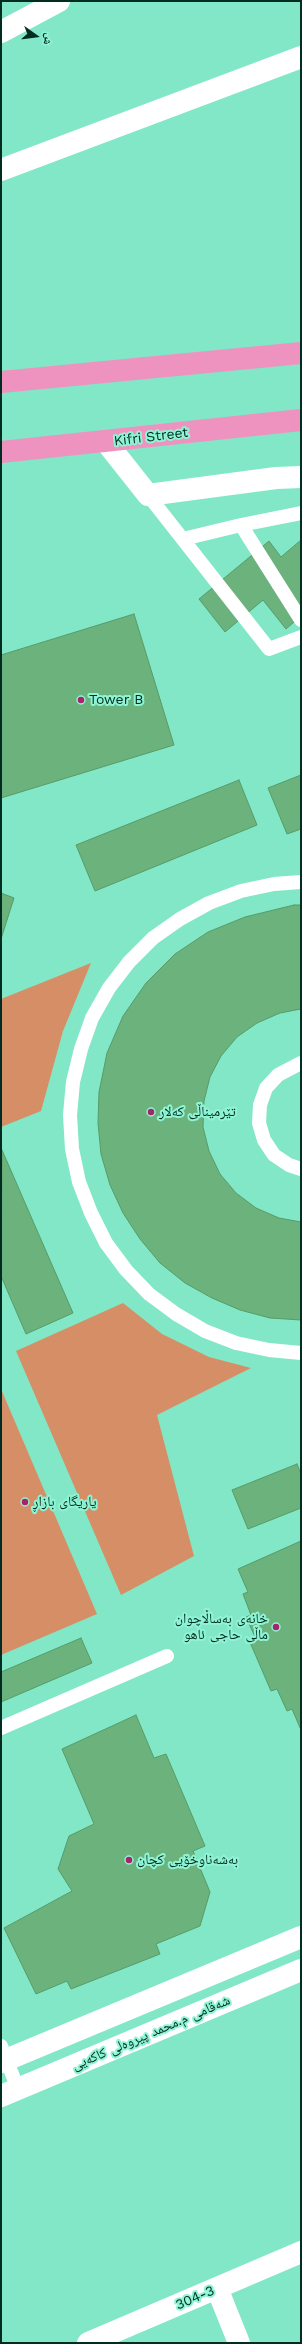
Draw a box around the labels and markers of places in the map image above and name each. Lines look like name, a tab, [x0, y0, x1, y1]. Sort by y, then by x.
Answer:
place label: Tower B	[89, 692, 143, 708]
marker: Tower B	[76, 695, 86, 705]
place label: تێرمیناڵی کەلار	[159, 1104, 236, 1120]
marker: تێرمیناڵی کەلار	[146, 1107, 156, 1117]
place label: یاریگای بازاڕ	[33, 1494, 96, 1510]
marker: یاریگای بازاڕ	[20, 1497, 30, 1507]
place label: خانەی بەساڵاچوان ماڵی حاجی ئاهو	[175, 1611, 268, 1644]
marker: خانەی بەساڵاچوان ماڵی حاجی ئاهو	[271, 1622, 281, 1632]
place label: بەشەناوخۆیی کچان	[137, 1852, 238, 1868]
marker: بەشەناوخۆیی کچان	[124, 1855, 134, 1865]

